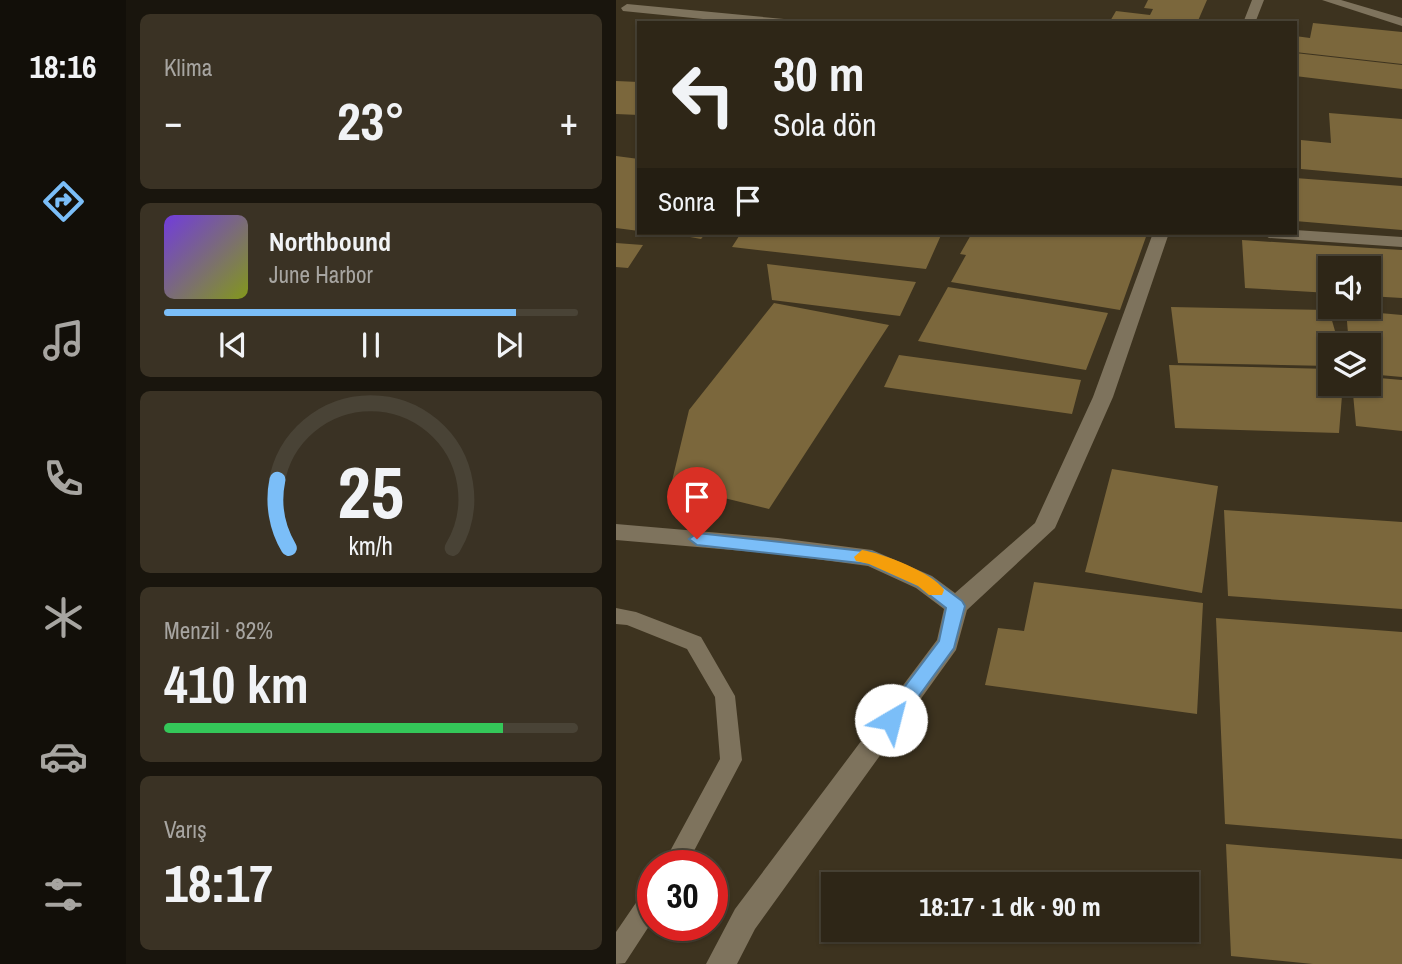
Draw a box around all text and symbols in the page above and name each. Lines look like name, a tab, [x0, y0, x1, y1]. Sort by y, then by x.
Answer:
text: 30 m	[773, 40, 865, 106]
text: 18:16	[29, 45, 97, 88]
icon: left	[658, 49, 749, 140]
text: Klima	[164, 52, 212, 83]
text: 23°	[337, 86, 405, 156]
text: −	[164, 96, 182, 147]
text: +	[560, 96, 578, 147]
text: Sola dön	[773, 103, 877, 146]
icon: directions	[39, 177, 88, 226]
icon: arrive	[729, 182, 767, 220]
text: Sonra	[658, 184, 715, 219]
text: Northbound	[269, 224, 391, 259]
map controls	[1318, 256, 1381, 396]
button: sound	[1318, 256, 1381, 319]
text: June Harbor	[269, 259, 373, 290]
icon: music	[39, 316, 88, 365]
icon: previous	[214, 326, 252, 364]
icon: pause	[352, 326, 390, 364]
icon: next	[490, 326, 528, 364]
button: layers	[1318, 333, 1381, 396]
text: 25	[338, 443, 404, 541]
icon: phone	[39, 454, 88, 503]
pin	[667, 467, 727, 539]
icon: arrive	[678, 478, 716, 516]
text: km/h	[349, 529, 393, 563]
icon: climate	[39, 593, 88, 642]
text: Menzil · 82%	[164, 615, 273, 646]
text: 410 km	[164, 649, 309, 719]
position arrow	[854, 683, 928, 757]
icon: car	[39, 732, 88, 781]
text: Varış	[164, 814, 207, 845]
text: 18:17	[164, 848, 273, 918]
speed limit sign: 30	[637, 850, 728, 941]
icon: filters	[39, 870, 88, 919]
text: 18:17 · 1 dk · 90 m	[919, 889, 1101, 924]

